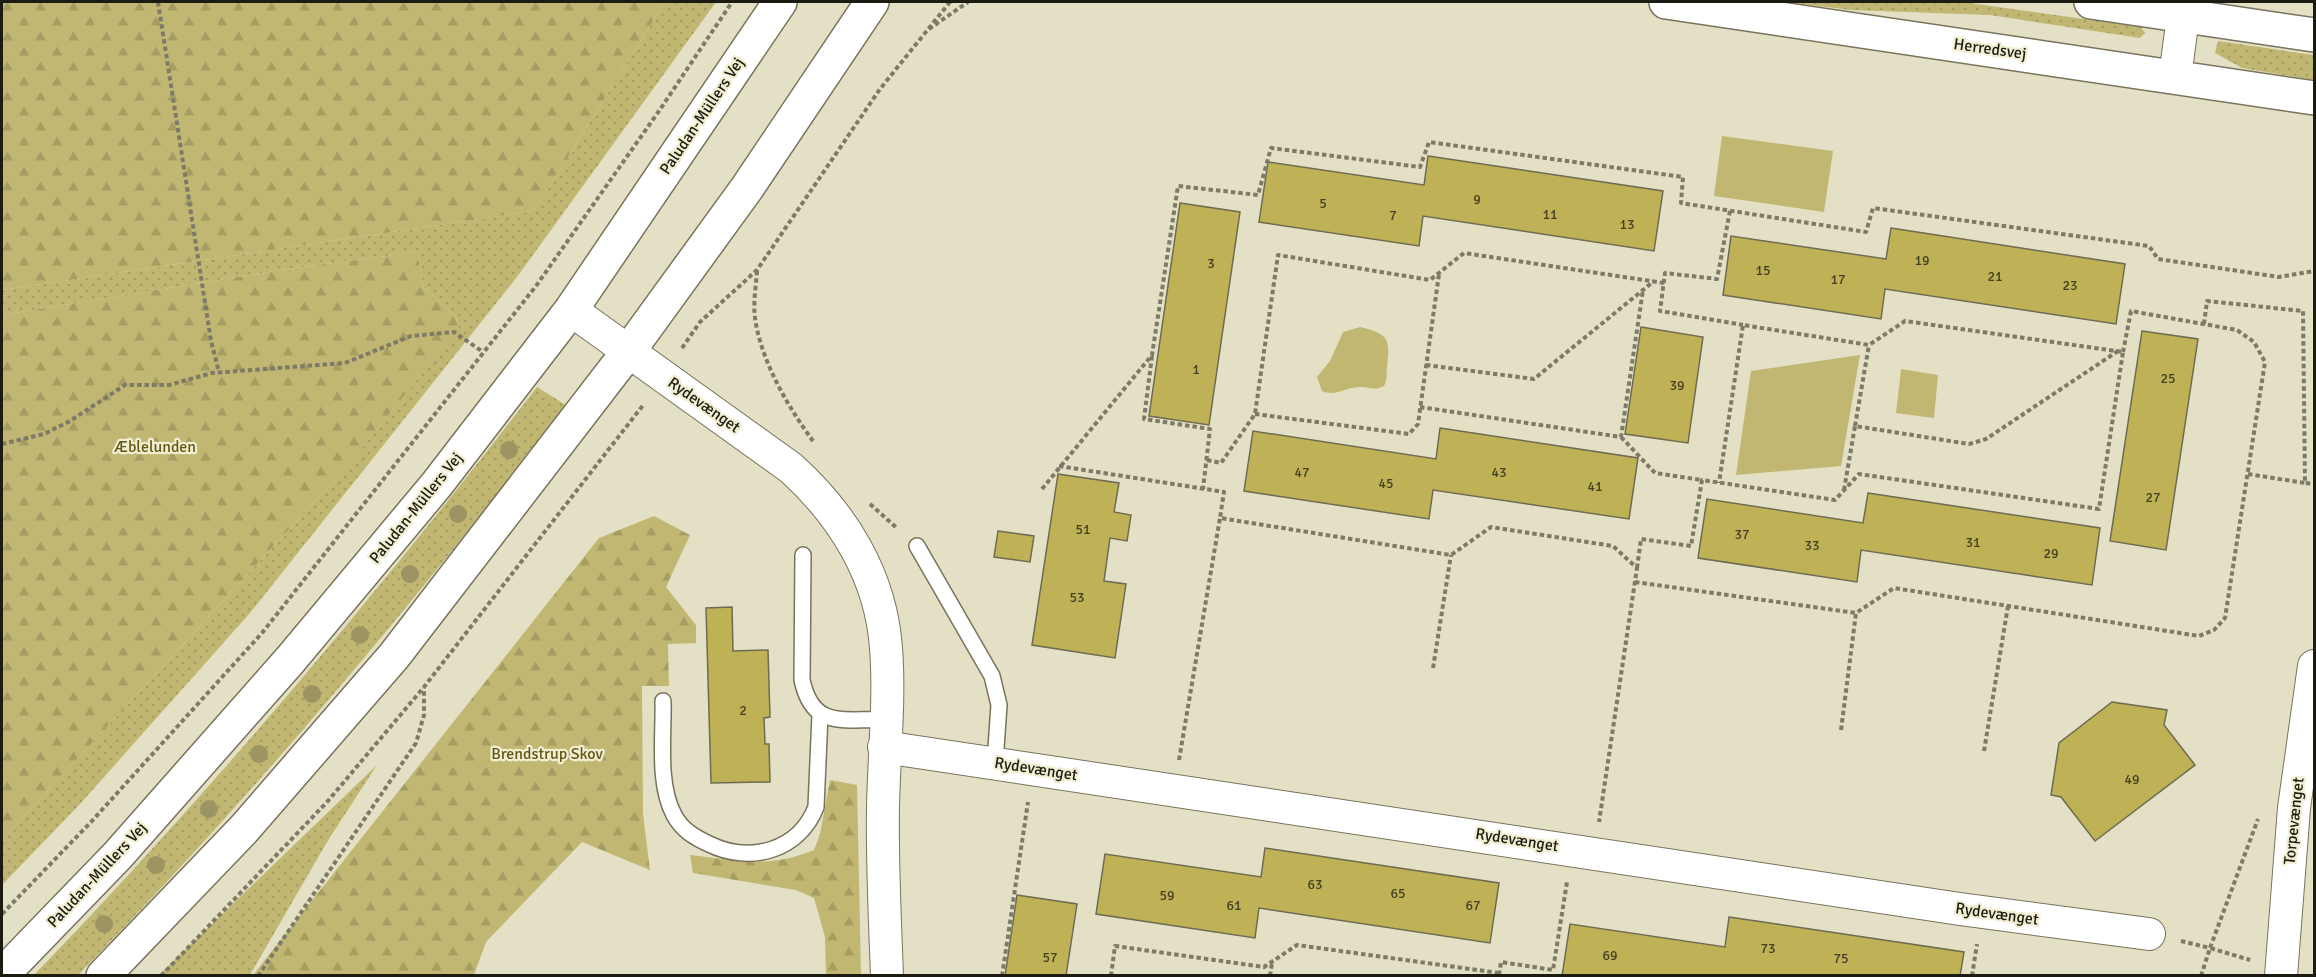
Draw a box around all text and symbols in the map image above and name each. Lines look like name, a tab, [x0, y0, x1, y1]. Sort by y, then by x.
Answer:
street label: Herredsvej	[1952, 34, 2028, 64]
street label: Paludan-Müllers Vej	[655, 54, 749, 178]
house number: 9	[1473, 191, 1481, 208]
house number: 5	[1319, 195, 1327, 212]
house number: 11	[1542, 206, 1558, 223]
house number: 7	[1389, 207, 1397, 224]
house number: 13	[1619, 216, 1635, 233]
house number: 19	[1914, 252, 1930, 269]
house number: 3	[1207, 255, 1215, 272]
house number: 15	[1755, 262, 1771, 279]
house number: 21	[1987, 268, 2003, 285]
house number: 17	[1830, 271, 1846, 288]
house number: 23	[2062, 277, 2078, 294]
house number: 1	[1192, 361, 1200, 378]
house number: 25	[2160, 370, 2176, 387]
street label: Rydevænget	[664, 373, 744, 437]
house number: 39	[1669, 377, 1685, 394]
park label: Æblelunden	[114, 437, 196, 457]
street label: Paludan-Müllers Vej	[365, 448, 467, 568]
house number: 47	[1294, 464, 1310, 481]
house number: 43	[1491, 464, 1507, 481]
house number: 45	[1378, 475, 1394, 492]
house number: 41	[1587, 478, 1603, 495]
house number: 27	[2145, 489, 2161, 506]
house number: 51	[1075, 521, 1091, 538]
house number: 37	[1734, 526, 1750, 543]
house number: 31	[1965, 534, 1981, 551]
house number: 33	[1804, 537, 1820, 554]
house number: 29	[2043, 545, 2059, 562]
house number: 53	[1069, 589, 1085, 606]
house number: 2	[739, 702, 747, 719]
park label: Brendstrup Skov	[491, 744, 603, 764]
street label: Rydevænget	[993, 753, 1079, 785]
house number: 49	[2124, 771, 2140, 788]
street label: Torpevænget	[2279, 776, 2309, 866]
street label: Paludan-Müllers Vej	[43, 818, 151, 932]
street label: Rydevænget	[1474, 824, 1560, 856]
house number: 63	[1307, 876, 1323, 893]
house number: 65	[1390, 885, 1406, 902]
house number: 59	[1159, 887, 1175, 904]
house number: 61	[1226, 897, 1242, 914]
house number: 67	[1465, 897, 1481, 914]
street label: Rydevænget	[1954, 898, 2040, 930]
house number: 73	[1760, 940, 1776, 957]
house number: 69	[1602, 947, 1618, 964]
house number: 57	[1042, 949, 1058, 966]
house number: 75	[1833, 950, 1849, 967]

